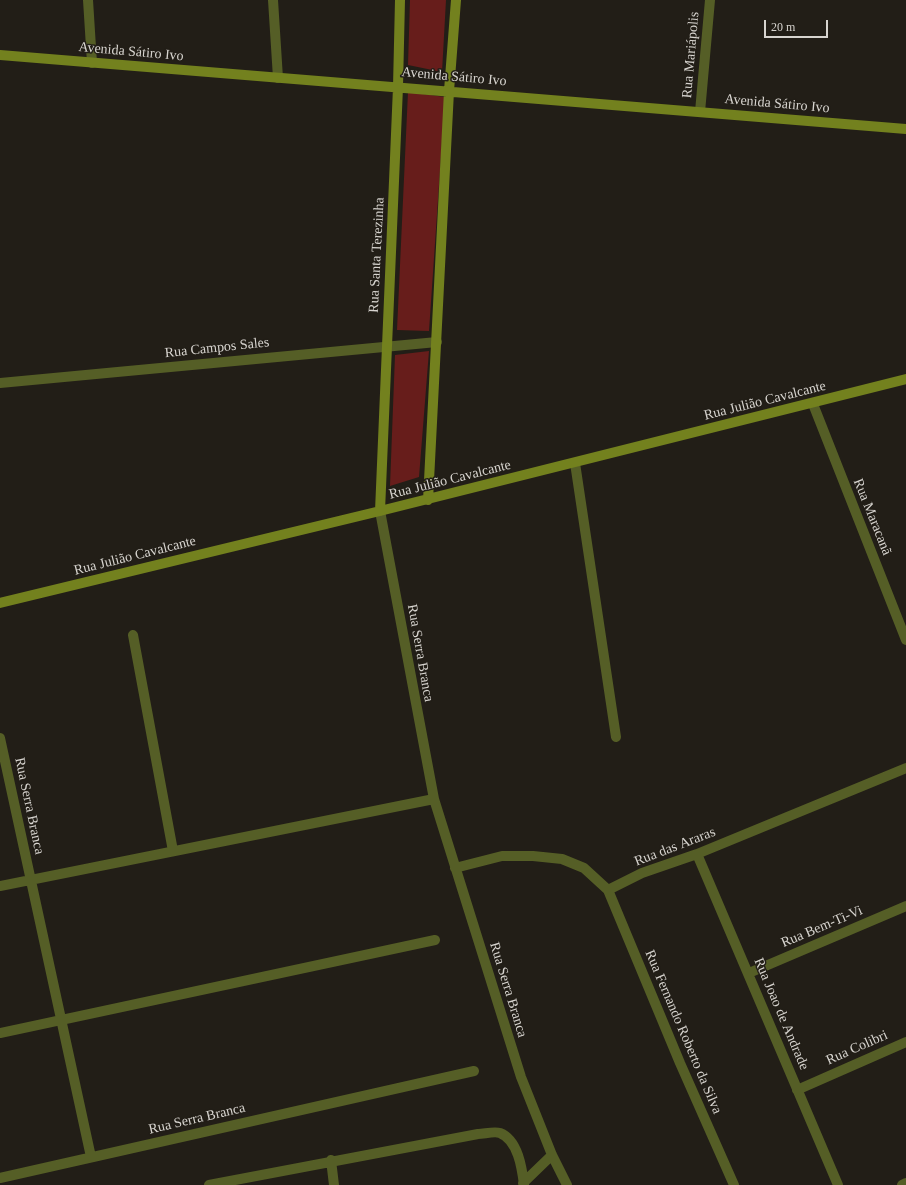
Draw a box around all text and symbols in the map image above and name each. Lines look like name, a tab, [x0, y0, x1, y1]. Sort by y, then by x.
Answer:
street label: Rua Mariápolis	[679, 11, 703, 99]
scale bar	[766, 12, 830, 38]
text: 20 m	[771, 20, 795, 34]
street label: Avenida Sátiro Ivo	[78, 39, 184, 65]
street label: Avenida Sátiro Ivo	[401, 64, 507, 90]
street label: Avenida Sátiro Ivo	[724, 91, 830, 117]
street label: Rua Santa Terezinha	[366, 197, 388, 313]
street label: Rua Campos Sales	[164, 334, 270, 362]
street label: Rua Julião Cavalcante	[702, 378, 828, 424]
street label: Rua Julião Cavalcante	[387, 457, 513, 503]
street label: Rua Maracanã	[849, 476, 895, 558]
street label: Rua Julião Cavalcante	[72, 533, 198, 579]
street label: Rua Serra Branca	[403, 603, 437, 703]
street label: Rua Serra Branca	[11, 756, 47, 856]
street label: Rua das Araras	[632, 824, 718, 870]
street label: Rua Bem-Ti-Vi	[779, 902, 865, 952]
street label: Rua Serra Branca	[486, 940, 530, 1040]
street label: Rua Fernando Roberto da Silva	[641, 947, 725, 1117]
street label: Rua Joao de Andrade	[750, 955, 812, 1073]
street label: Rua Colibri	[824, 1027, 890, 1069]
street label: Rua Serra Branca	[147, 1100, 247, 1138]

